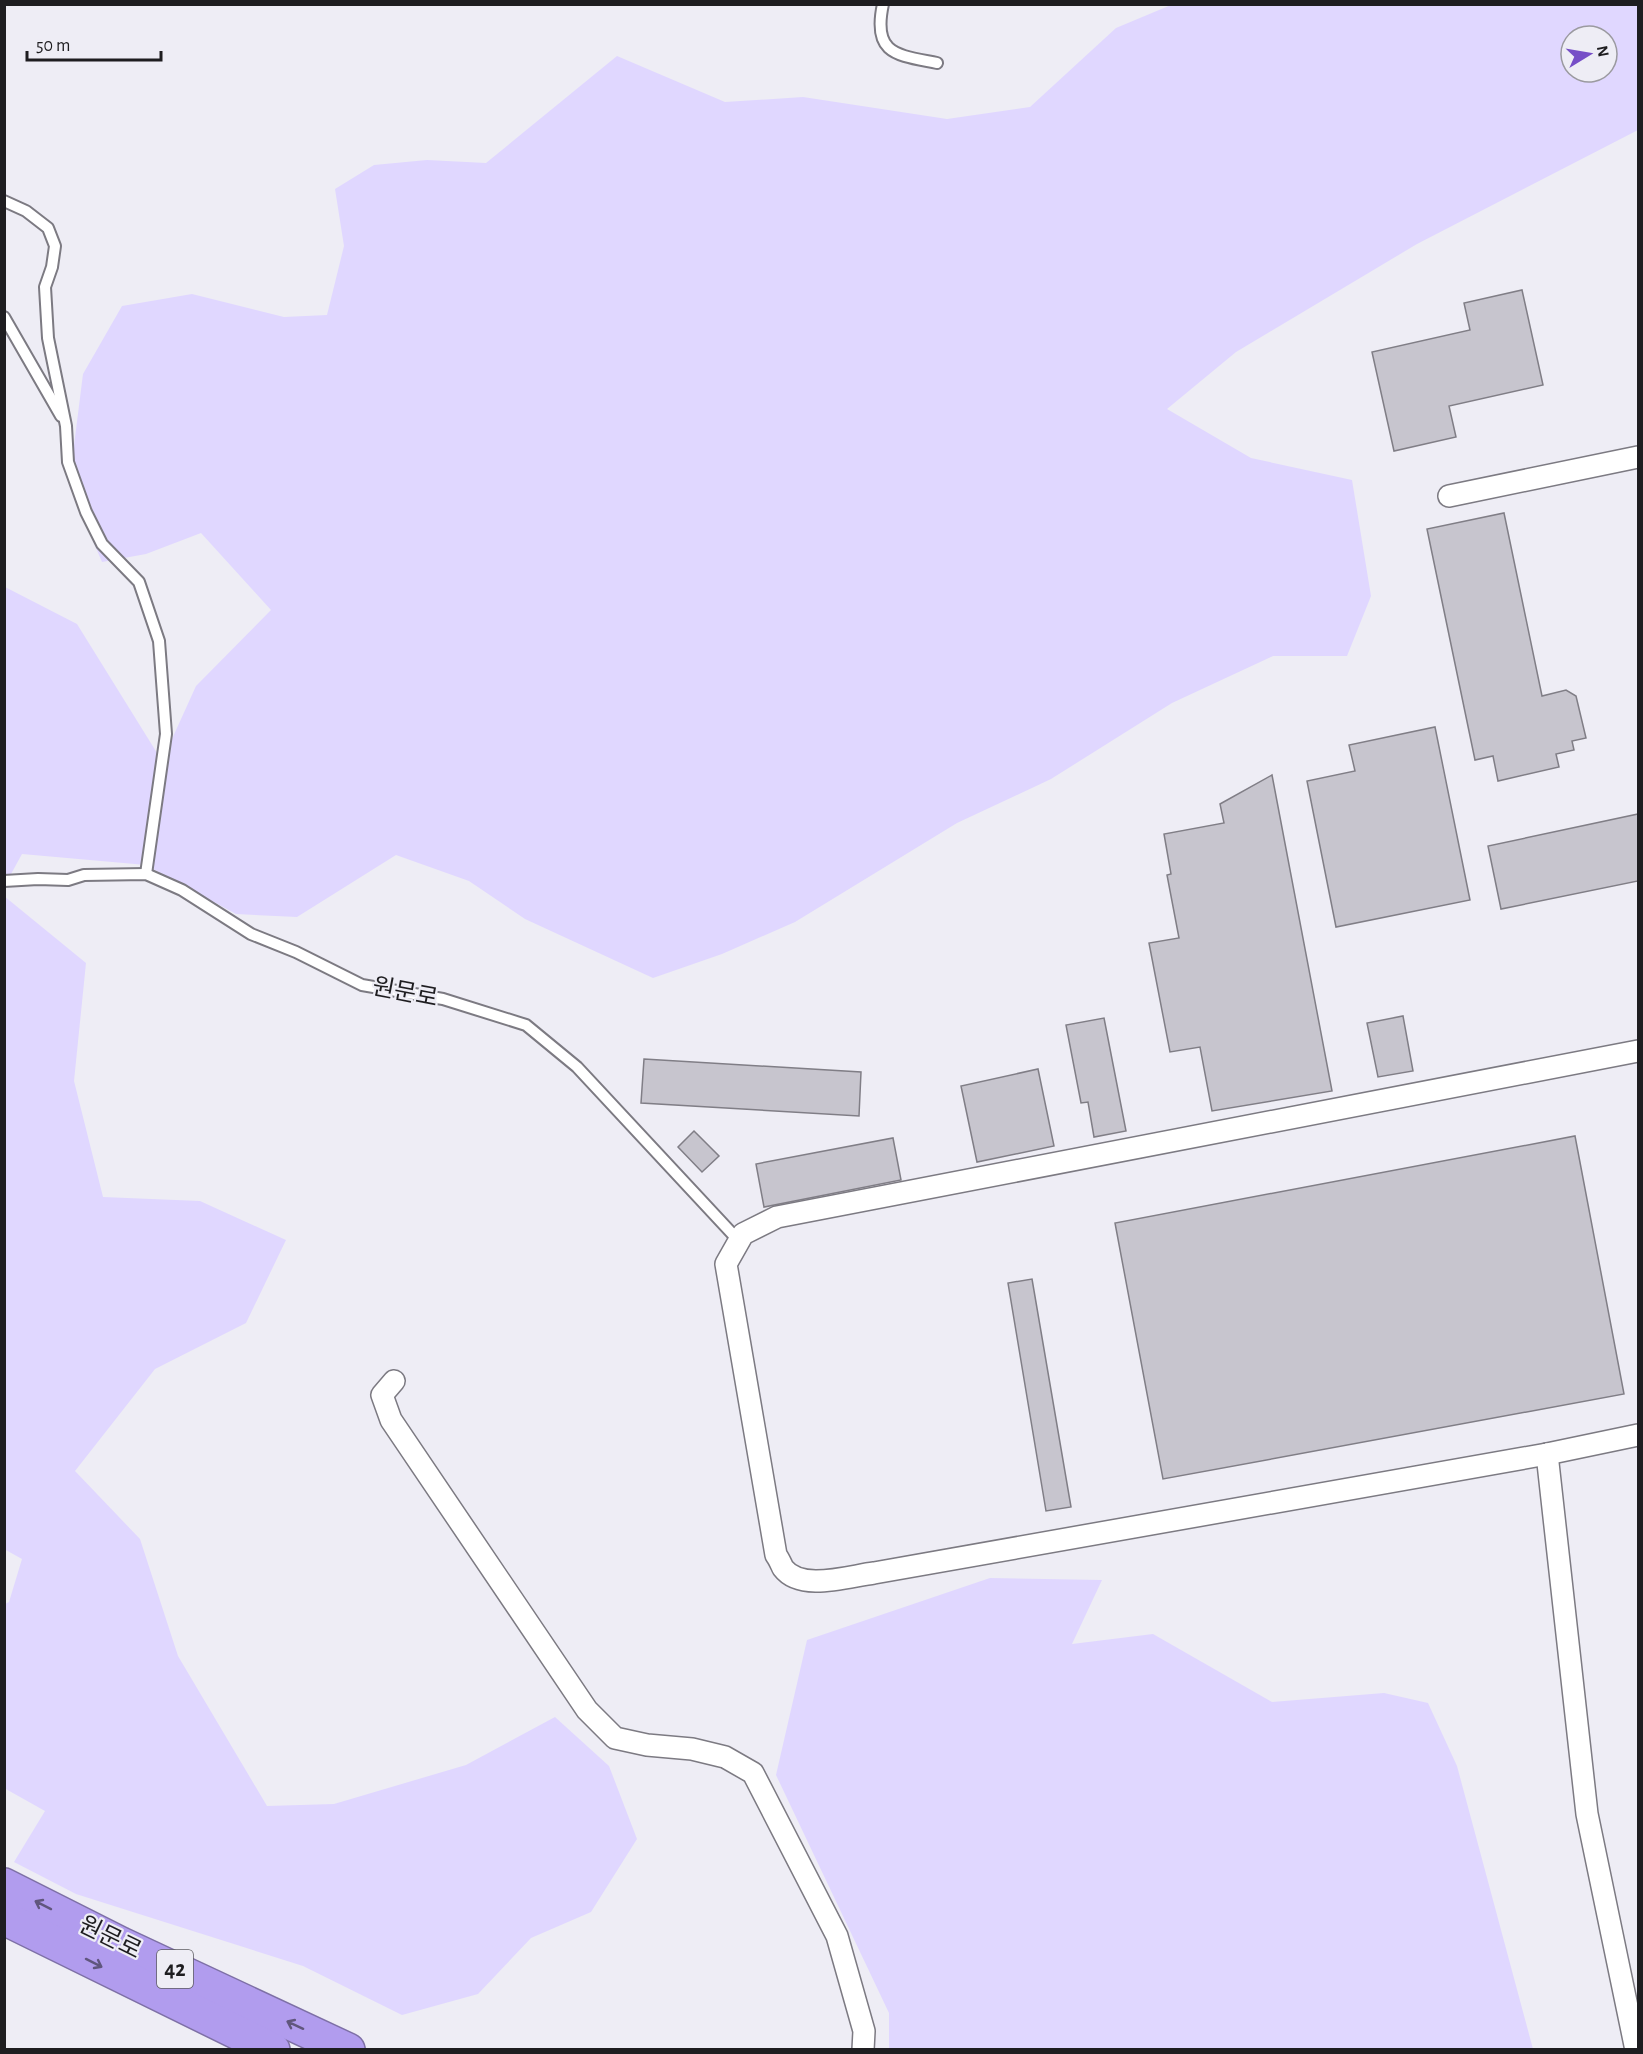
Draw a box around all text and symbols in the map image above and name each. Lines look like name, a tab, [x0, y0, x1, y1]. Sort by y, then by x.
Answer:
scale bar	[27, 24, 160, 62]
north arrow	[1559, 24, 1619, 84]
text: 50 m	[36, 37, 70, 55]
text: N	[1594, 44, 1612, 58]
street label: 원문로	[370, 974, 440, 1011]
one-way arrow	[34, 1898, 52, 1910]
street label: 원문로	[75, 1912, 145, 1963]
road number: 42	[157, 1950, 193, 1988]
one-way arrow	[85, 1958, 103, 1969]
one-way arrow	[286, 2018, 304, 2030]

